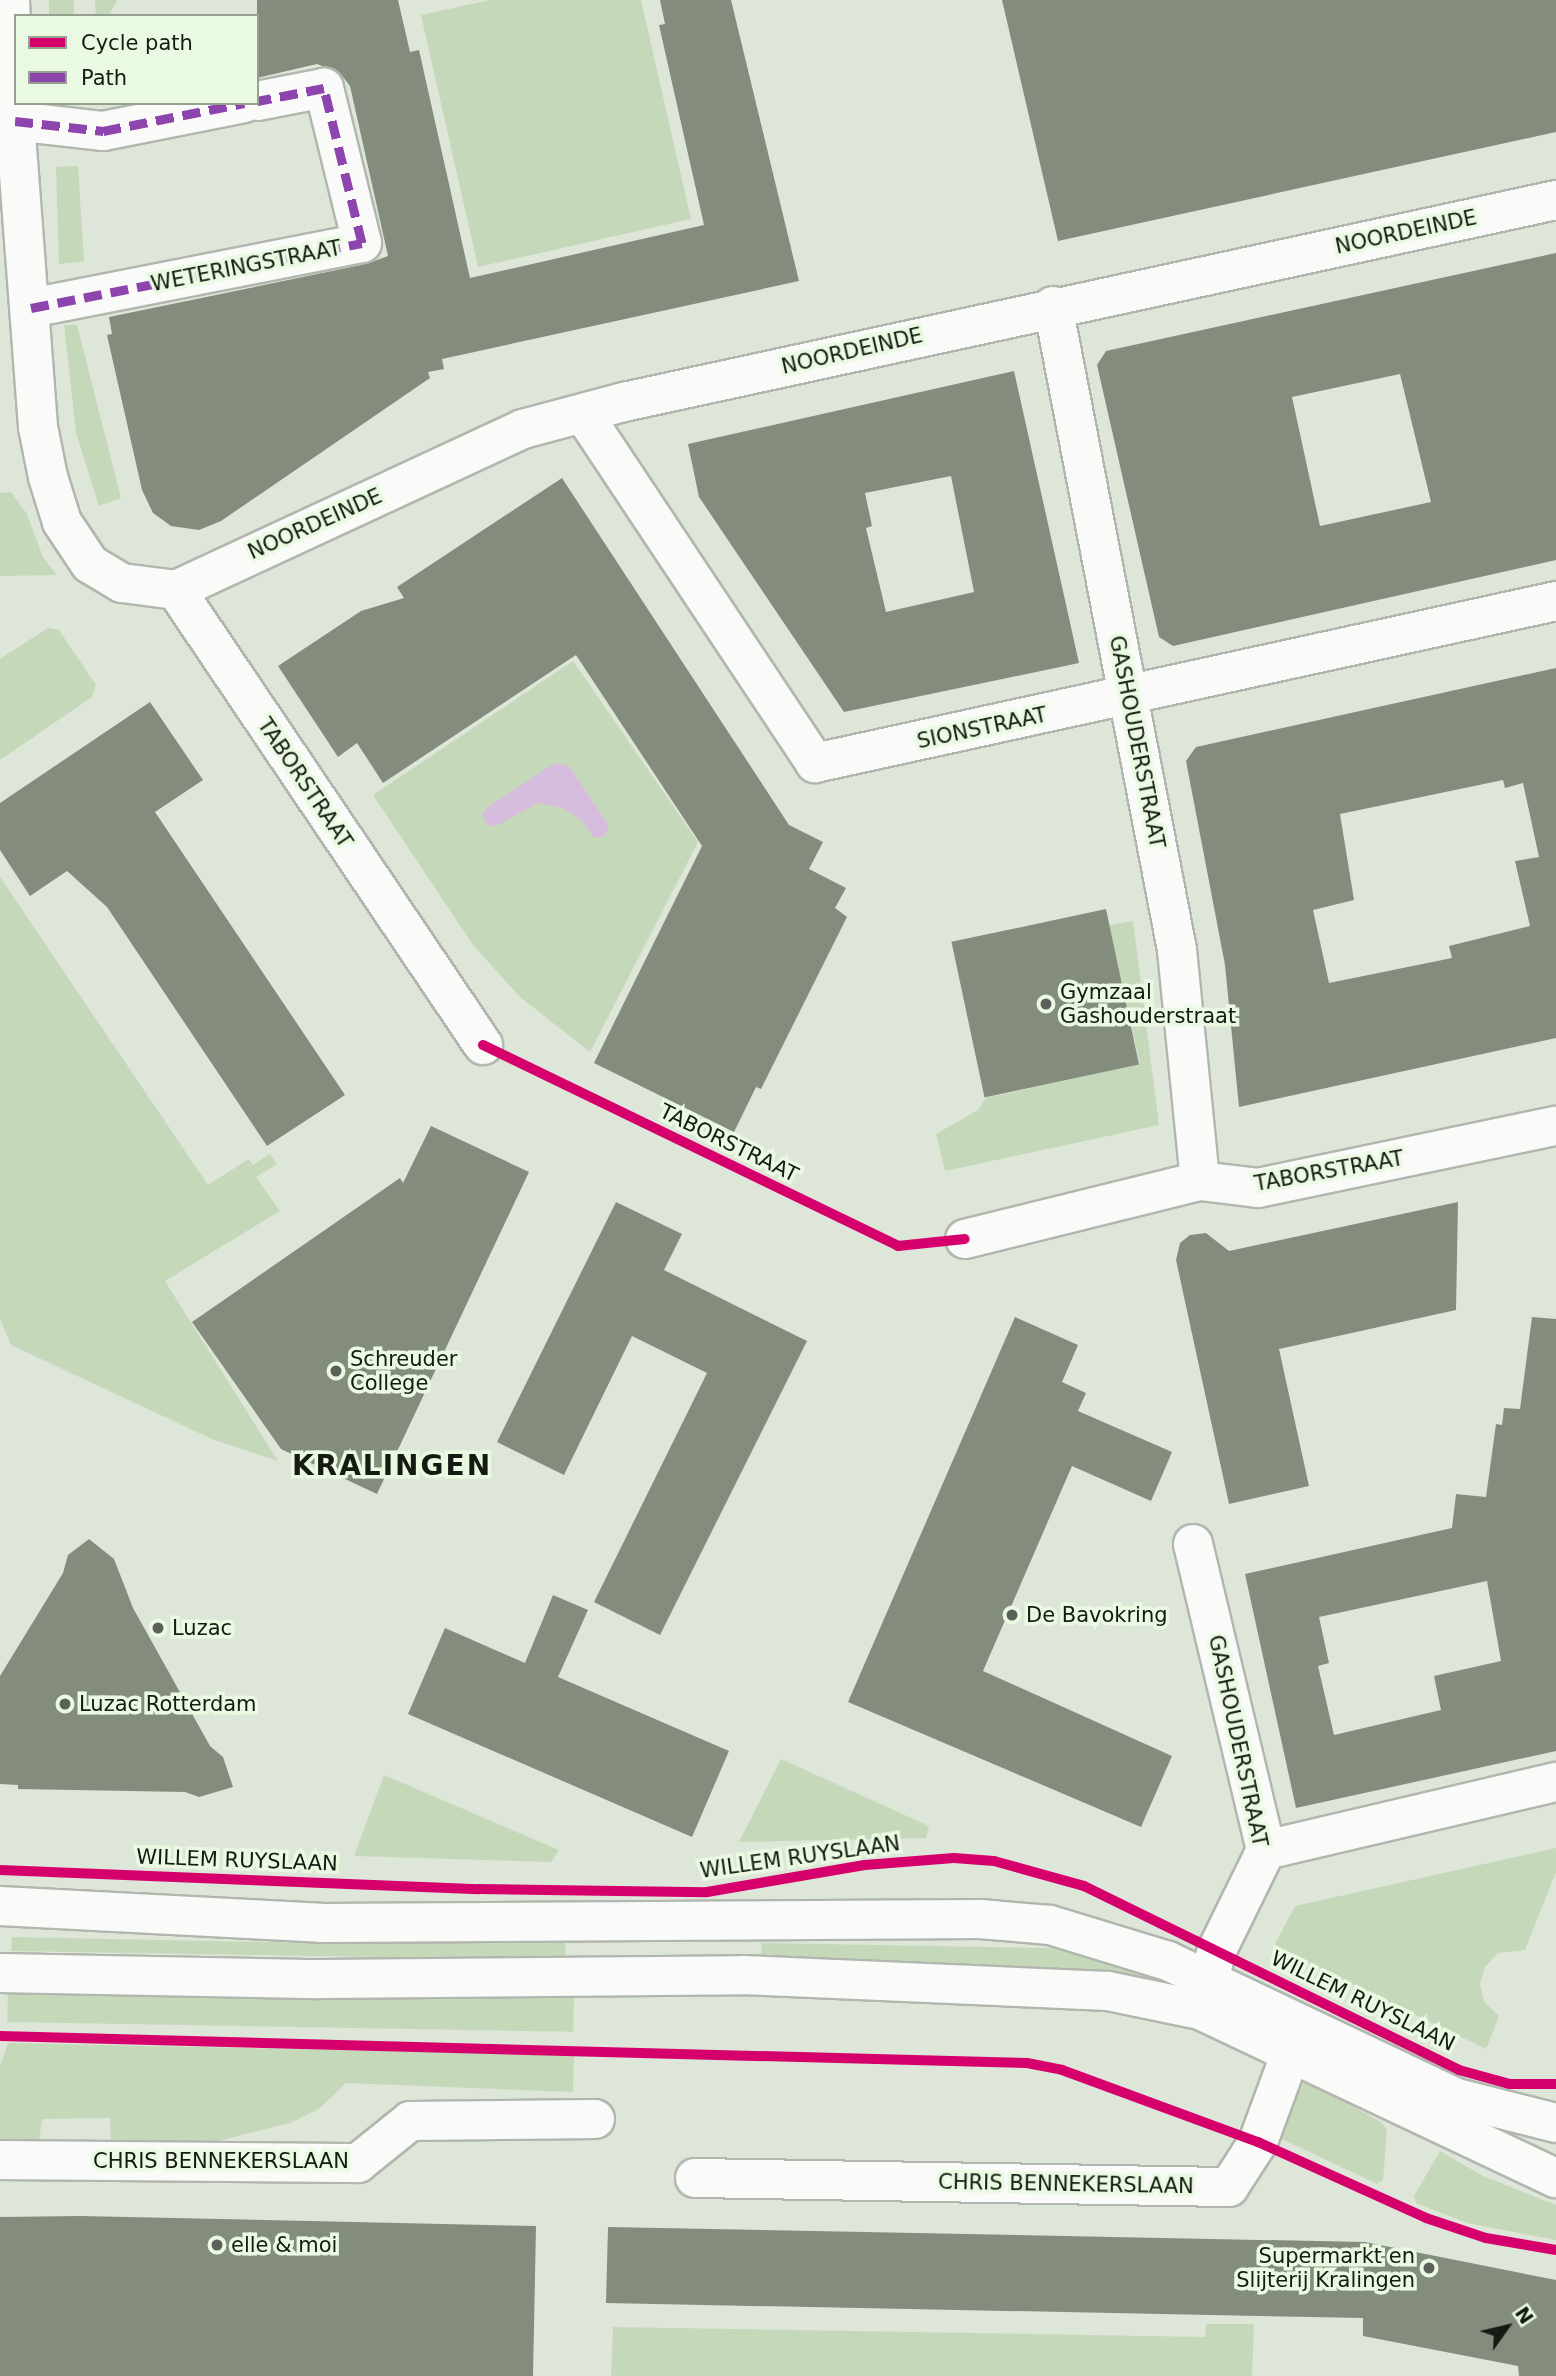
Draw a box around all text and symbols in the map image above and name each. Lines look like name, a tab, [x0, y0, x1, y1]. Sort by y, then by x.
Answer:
legend	[14, 14, 259, 105]
text: Cycle path	[81, 31, 193, 55]
text: Path	[81, 66, 127, 90]
street label: NOORDEINDE	[1333, 205, 1479, 259]
street label: WETERINGSTRAAT	[149, 235, 343, 297]
street label: NOORDEINDE	[779, 323, 925, 379]
street label: NOORDEINDE	[244, 483, 386, 565]
street label: GASHOUDERSTRAAT	[1104, 634, 1170, 850]
street label: SIONSTRAAT	[915, 702, 1049, 754]
street label: TABORSTRAAT	[252, 713, 358, 853]
place label: Gymzaal Gashouderstraat	[1060, 979, 1236, 1029]
marker: Gymzaal Gashouderstraat	[1038, 996, 1054, 1012]
street label: TABORSTRAAT	[656, 1099, 802, 1187]
street label: TABORSTRAAT	[1252, 1145, 1406, 1197]
place label: Schreuder College	[350, 1346, 457, 1396]
marker: Schreuder College	[328, 1363, 344, 1379]
district label: KRALINGEN	[293, 1449, 491, 1483]
place label: De Bavokring	[1026, 1602, 1168, 1628]
marker: De Bavokring	[1004, 1607, 1020, 1623]
place label: Luzac	[172, 1615, 232, 1641]
marker: Luzac	[150, 1620, 166, 1636]
street label: GASHOUDERSTRAAT	[1203, 1633, 1273, 1849]
place label: Luzac Rotterdam	[79, 1691, 257, 1717]
marker: Luzac Rotterdam	[57, 1696, 73, 1712]
street label: WILLEM RUYSLAAN	[698, 1830, 902, 1884]
street label: WILLEM RUYSLAAN	[136, 1844, 338, 1876]
street label: WILLEM RUYSLAAN	[1267, 1945, 1459, 2057]
street label: CHRIS BENNEKERSLAAN	[93, 2148, 349, 2174]
street label: CHRIS BENNEKERSLAAN	[938, 2169, 1194, 2199]
place label: elle & moi	[231, 2232, 337, 2258]
marker: elle & moi	[209, 2237, 225, 2253]
place label: Supermarkt en Slijterij Kralingen	[1236, 2243, 1415, 2293]
marker: Supermarkt en Slijterij Kralingen	[1421, 2260, 1437, 2276]
north arrow	[1472, 2292, 1542, 2362]
text: N	[1511, 2303, 1538, 2328]

